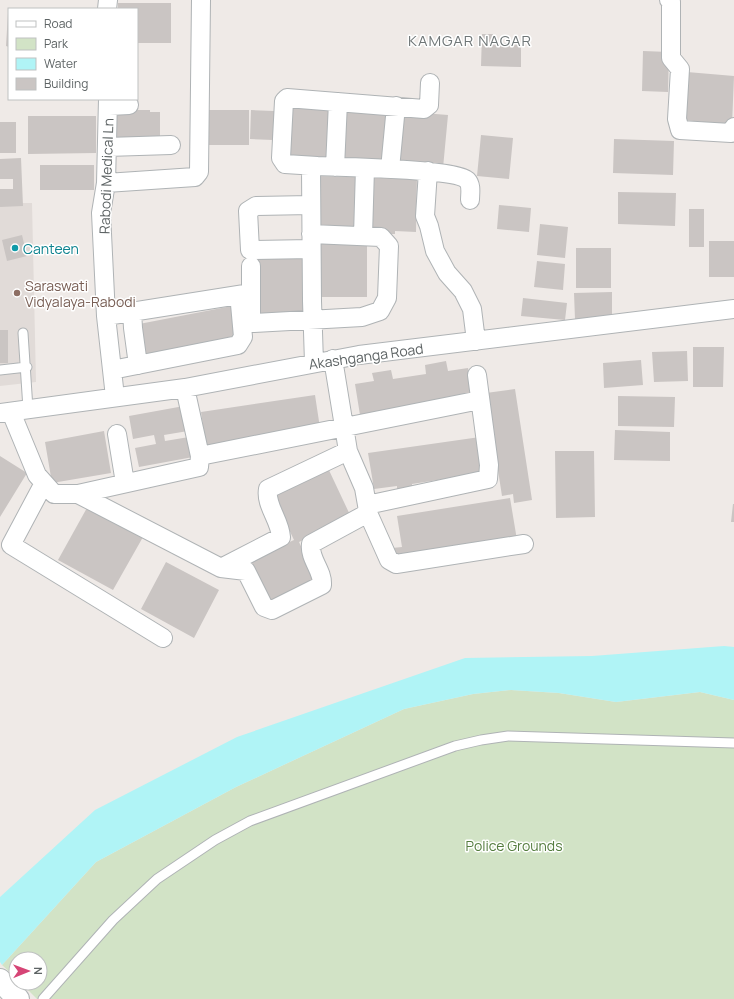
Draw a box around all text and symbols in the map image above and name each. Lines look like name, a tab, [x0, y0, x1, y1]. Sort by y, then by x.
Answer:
legend	[8, 8, 138, 100]
text: Road	[44, 15, 72, 32]
district label: KAMGAR NAGAR	[408, 30, 532, 51]
text: Park	[44, 35, 69, 52]
text: Water	[44, 55, 78, 72]
text: Building	[44, 75, 88, 92]
street label: Rabodi Medical Ln	[94, 118, 118, 234]
place label: Canteen	[23, 239, 79, 258]
marker: Canteen	[10, 243, 20, 253]
place label: Saraswati Vidyalaya-Rabodi	[25, 276, 136, 311]
marker: Saraswati Vidyalaya-Rabodi	[12, 288, 22, 298]
street label: Akashganga Road	[307, 339, 425, 373]
park label: Police Grounds	[465, 836, 563, 855]
north arrow	[8, 951, 48, 991]
text: N	[31, 967, 46, 975]

